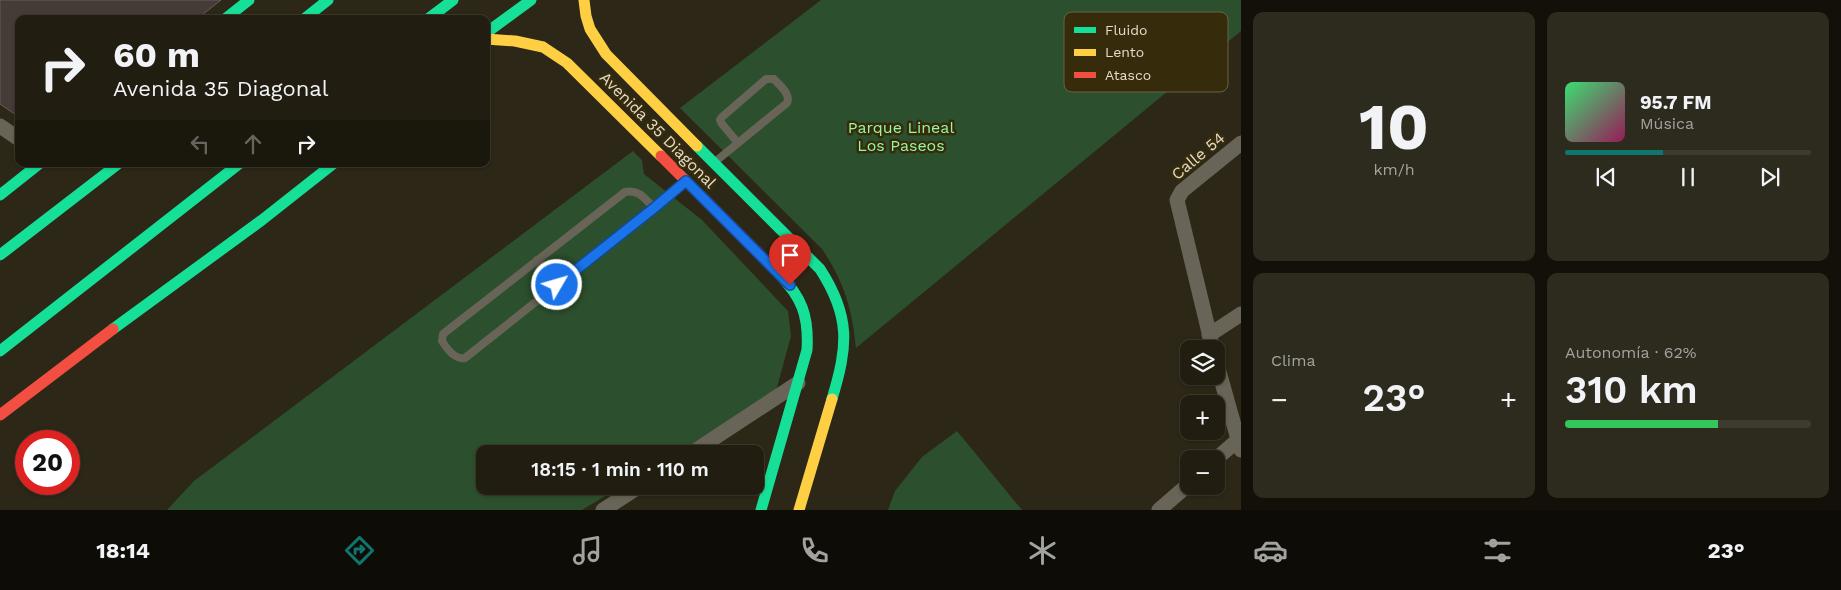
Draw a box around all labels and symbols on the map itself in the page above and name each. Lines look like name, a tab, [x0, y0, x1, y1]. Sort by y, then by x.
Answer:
legend	[1064, 12, 1228, 92]
text: Fluido	[1105, 22, 1147, 38]
text: Lento	[1105, 44, 1144, 60]
text: Atasco	[1105, 67, 1151, 83]
street label: Avenida 35 Diagonal	[596, 68, 720, 192]
park label: Parque Lineal Los Paseos	[848, 118, 954, 155]
street label: Calle 54	[1168, 128, 1229, 184]
pin	[769, 234, 811, 285]
position arrow	[530, 258, 582, 310]
speed limit sign: 20	[15, 430, 80, 495]

